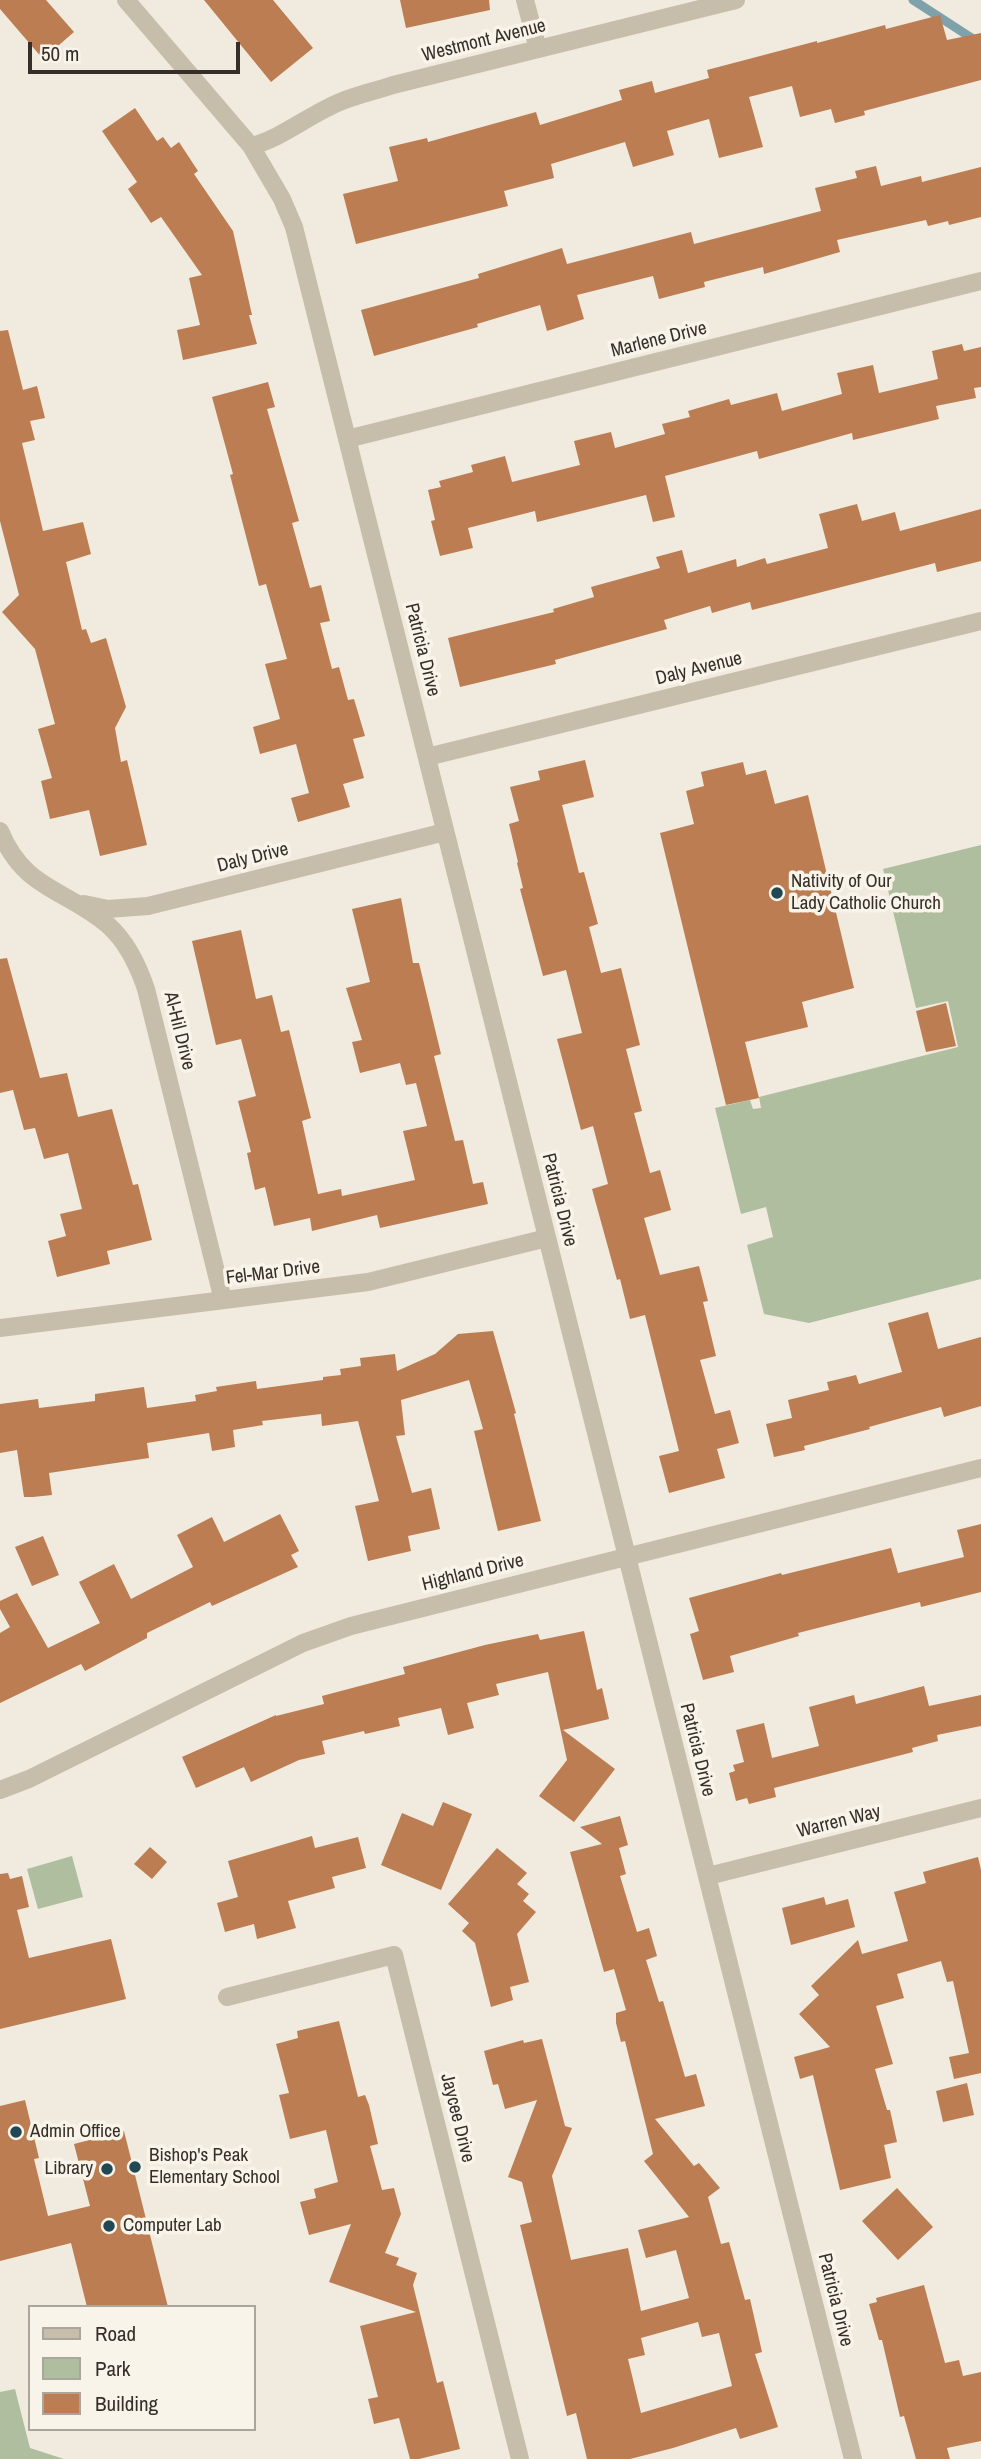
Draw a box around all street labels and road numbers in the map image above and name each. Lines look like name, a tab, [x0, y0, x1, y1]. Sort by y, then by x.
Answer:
street label: Westmont Avenue	[420, 15, 548, 67]
street label: Marlene Drive	[609, 317, 709, 363]
street label: Patricia Drive	[399, 601, 445, 699]
street label: Daly Avenue	[654, 647, 744, 691]
street label: Daly Drive	[215, 838, 291, 878]
street label: Al-Hil Drive	[158, 990, 200, 1072]
street label: Patricia Drive	[536, 1151, 582, 1249]
street label: Fel-Mar Drive	[225, 1256, 321, 1290]
street label: Highland Drive	[420, 1549, 526, 1597]
street label: Patricia Drive	[674, 1701, 720, 1799]
street label: Warren Way	[795, 1801, 883, 1843]
street label: Jaycee Drive	[435, 2071, 479, 2165]
street label: Patricia Drive	[812, 2251, 858, 2349]

